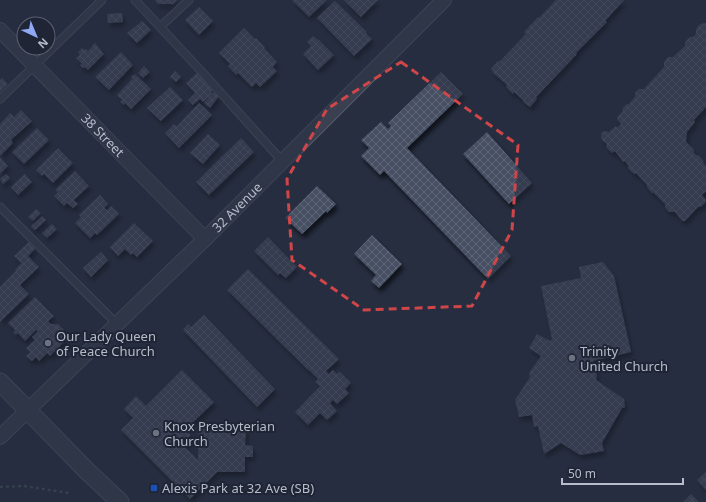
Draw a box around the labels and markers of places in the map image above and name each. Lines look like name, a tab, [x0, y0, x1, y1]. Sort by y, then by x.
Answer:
place label: Our Lady Queen of Peace Church	[56, 327, 156, 360]
marker: Our Lady Queen of Peace Church	[43, 338, 53, 348]
place label: Trinity United Church	[580, 342, 668, 375]
marker: Trinity United Church	[567, 353, 577, 363]
place label: Knox Presbyterian Church	[164, 417, 275, 450]
marker: Knox Presbyterian Church	[151, 428, 161, 438]
place label: Alexis Park at 32 Ave (SB)	[162, 479, 314, 497]
marker: Alexis Park at 32 Ave (SB)	[149, 483, 159, 493]

